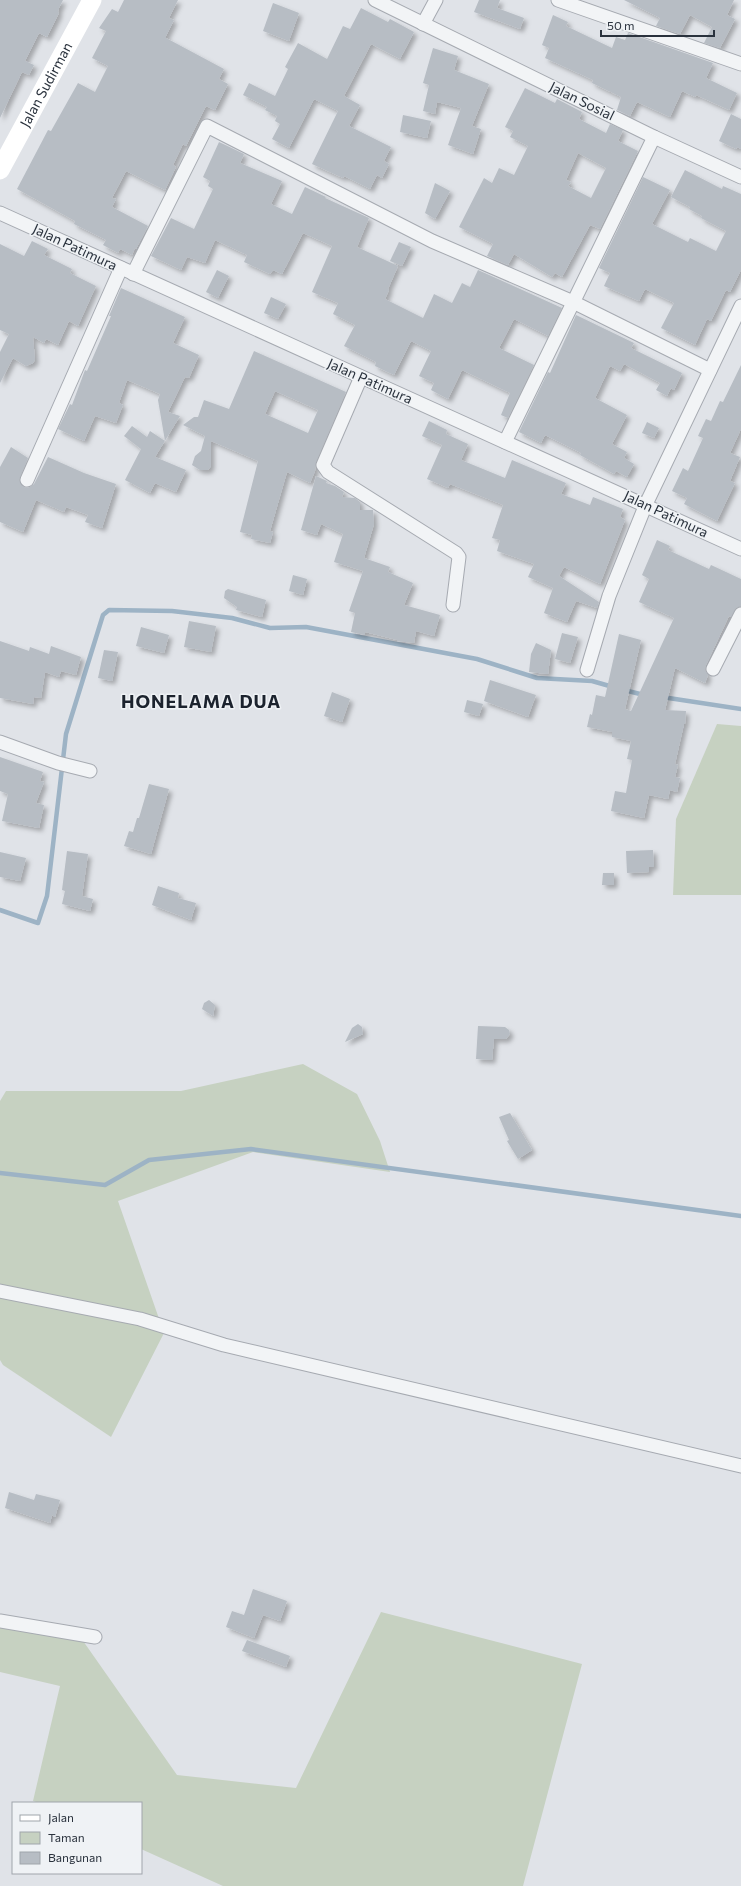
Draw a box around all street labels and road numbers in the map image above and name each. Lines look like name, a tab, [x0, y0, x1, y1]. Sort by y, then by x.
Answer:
street label: Jalan Sudirman	[16, 39, 76, 130]
street label: Jalan Sosial	[547, 78, 618, 124]
street label: Jalan Patimura	[30, 220, 120, 274]
street label: Jalan Patimura	[325, 354, 415, 407]
street label: Jalan Patimura	[621, 487, 711, 541]

